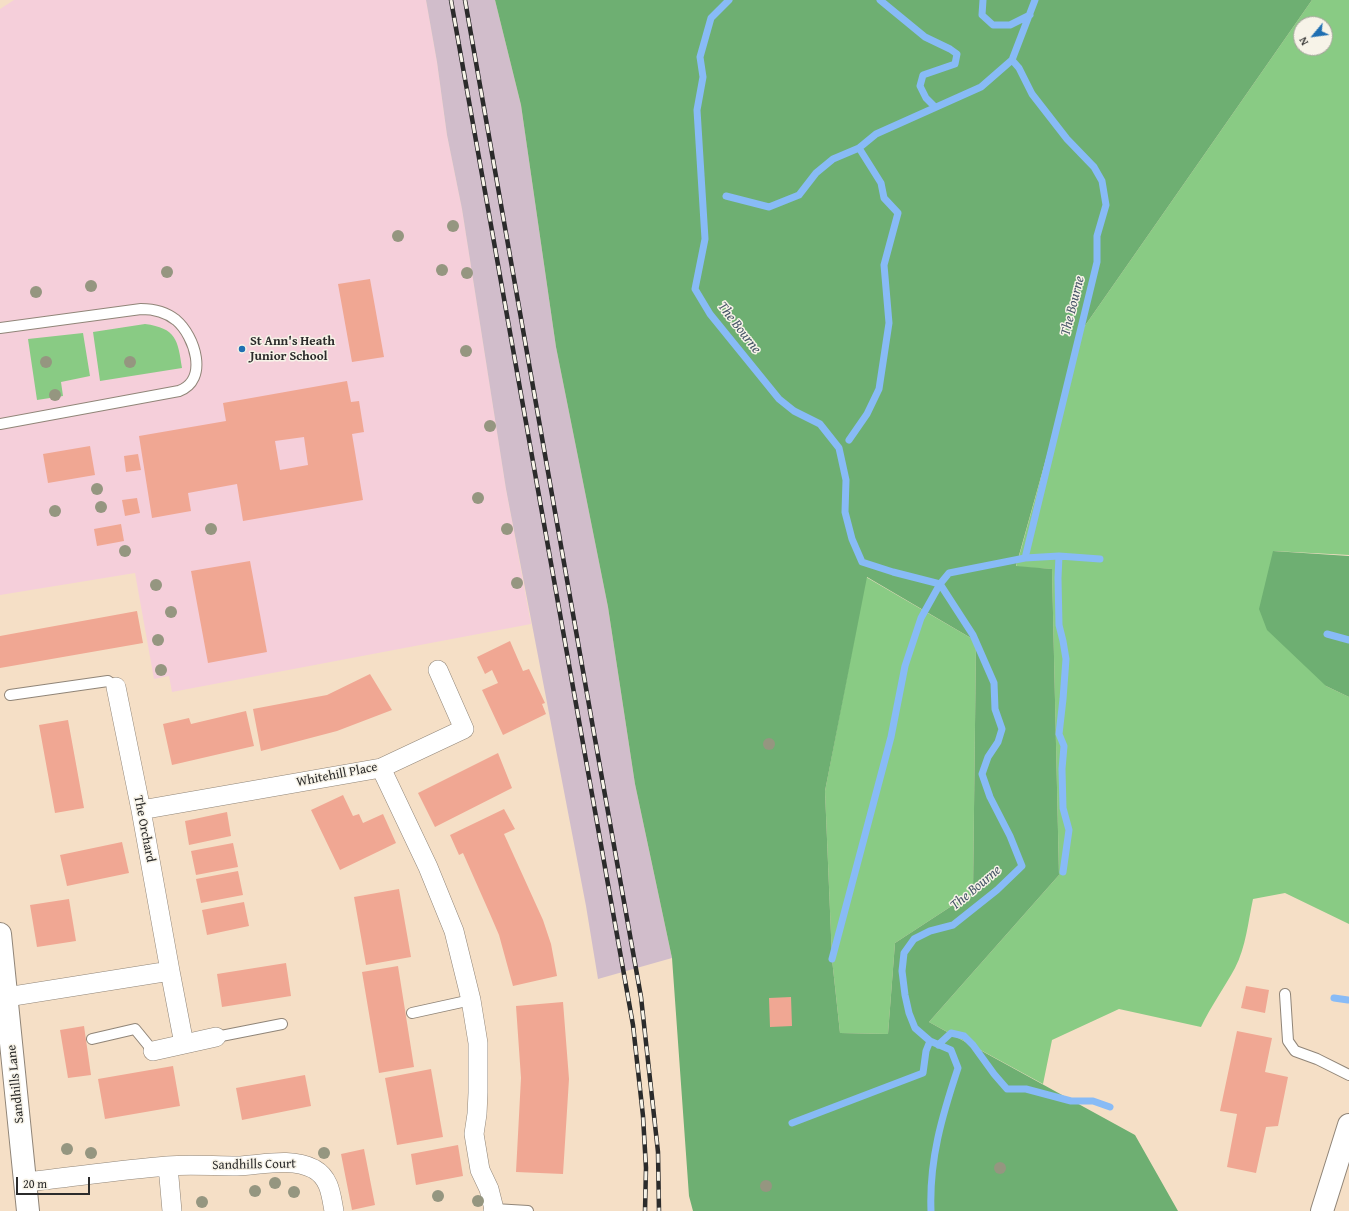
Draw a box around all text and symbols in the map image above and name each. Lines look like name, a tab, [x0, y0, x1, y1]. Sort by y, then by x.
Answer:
north arrow	[1293, 16, 1333, 56]
text: N	[1295, 34, 1312, 48]
water label: The Bourne	[1057, 274, 1089, 338]
water label: The Bourne	[714, 299, 764, 357]
place label: St Ann's Heath Junior School	[250, 334, 335, 365]
marker: St Ann's Heath Junior School	[237, 344, 247, 354]
street label: Whitehill Place	[295, 759, 379, 791]
street label: The Orchard	[130, 794, 158, 864]
water label: The Bourne	[947, 862, 1005, 914]
street label: Sandhills Lane	[4, 1044, 28, 1124]
street label: Sandhills Court	[212, 1156, 296, 1174]
scale bar	[18, 1169, 92, 1195]
text: 20 m	[23, 1175, 47, 1192]

